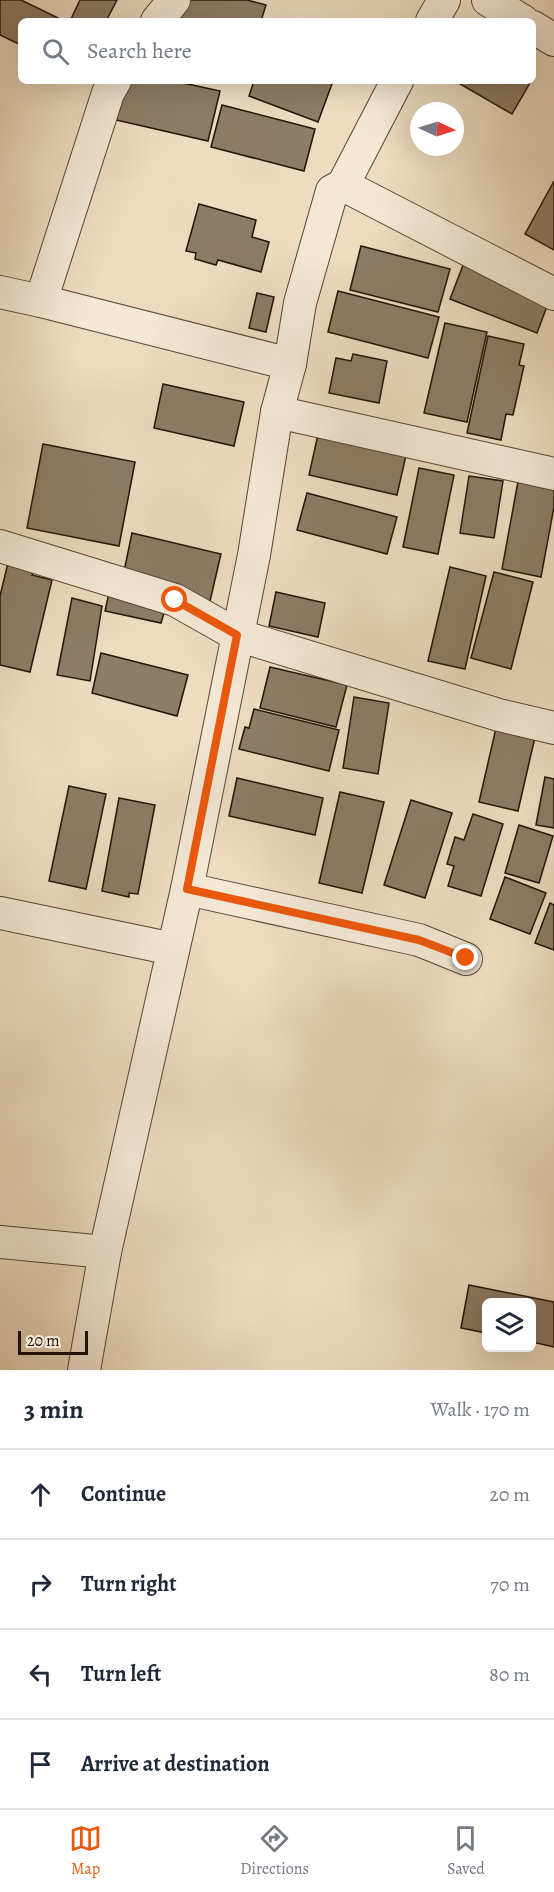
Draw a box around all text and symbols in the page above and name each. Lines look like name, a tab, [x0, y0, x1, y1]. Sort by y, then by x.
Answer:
search box	[18, 18, 536, 84]
icon: search	[39, 35, 72, 68]
text: Search here	[87, 36, 192, 66]
north arrow	[410, 102, 464, 156]
route start	[161, 586, 187, 612]
route end	[452, 944, 478, 970]
map controls	[482, 1298, 536, 1352]
button: layers	[482, 1298, 536, 1352]
scale bar	[18, 1328, 88, 1356]
text: 20 m	[27, 1330, 60, 1352]
text: 3 min	[24, 1392, 84, 1427]
text: Walk · 170 m	[430, 1396, 530, 1423]
icon: ahead	[24, 1478, 57, 1511]
text: Continue	[81, 1479, 166, 1509]
text: 20 m	[489, 1481, 530, 1508]
icon: right	[24, 1568, 57, 1601]
text: Turn right	[81, 1569, 177, 1599]
text: 70 m	[490, 1571, 530, 1598]
icon: left	[24, 1658, 57, 1691]
text: Turn left	[81, 1659, 161, 1689]
text: 80 m	[489, 1661, 530, 1688]
icon: arrive	[24, 1748, 57, 1781]
text: Arrive at destination	[81, 1749, 270, 1779]
tab: Map	[69, 1822, 102, 1880]
tab: Directions	[240, 1822, 309, 1880]
tab: Saved	[447, 1822, 485, 1880]

